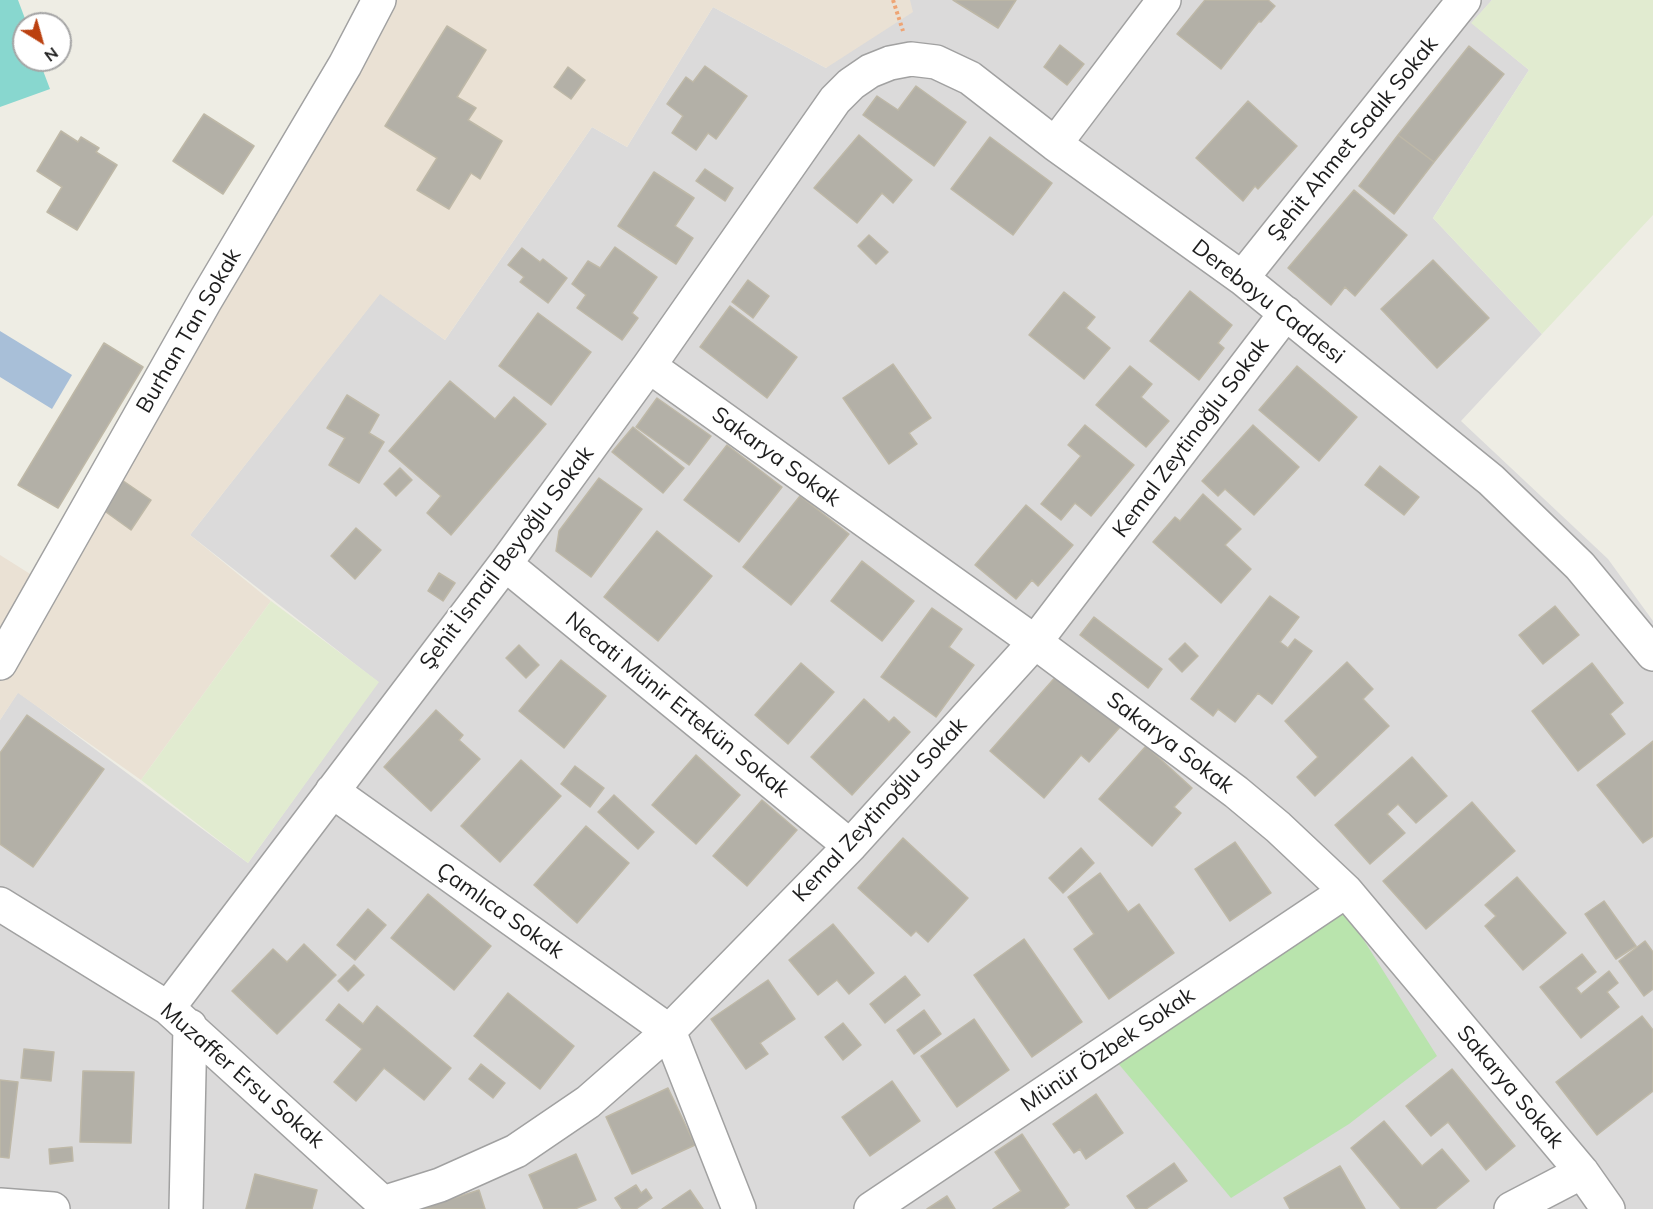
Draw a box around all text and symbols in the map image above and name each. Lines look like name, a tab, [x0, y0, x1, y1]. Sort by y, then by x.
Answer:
north arrow	[12, 12, 72, 72]
street label: Şehit Ahmet Sadık Sokak	[1262, 31, 1444, 247]
text: N	[41, 43, 62, 66]
street label: Dereboyu Caddesi	[1186, 234, 1350, 370]
street label: Burhan Tan Sokak	[131, 244, 247, 418]
street label: Kemal Zeytinoğlu Sokak	[1107, 333, 1275, 543]
street label: Sakarya Sokak	[707, 402, 845, 512]
street label: Şehit İsmail Beyoğlu Sokak	[414, 441, 600, 675]
street label: Necati Münir Ertekün Sokak	[560, 607, 794, 803]
street label: Sakarya Sokak	[1101, 687, 1239, 799]
street label: Kemal Zeytinoğlu Sokak	[787, 712, 973, 908]
street label: Çamlıca Sokak	[431, 857, 569, 965]
street label: Münür Özbek Sokak	[1016, 982, 1200, 1118]
street label: Muzaffer Ersu Sokak	[155, 998, 329, 1154]
street label: Sakarya Sokak	[1451, 1020, 1569, 1154]

